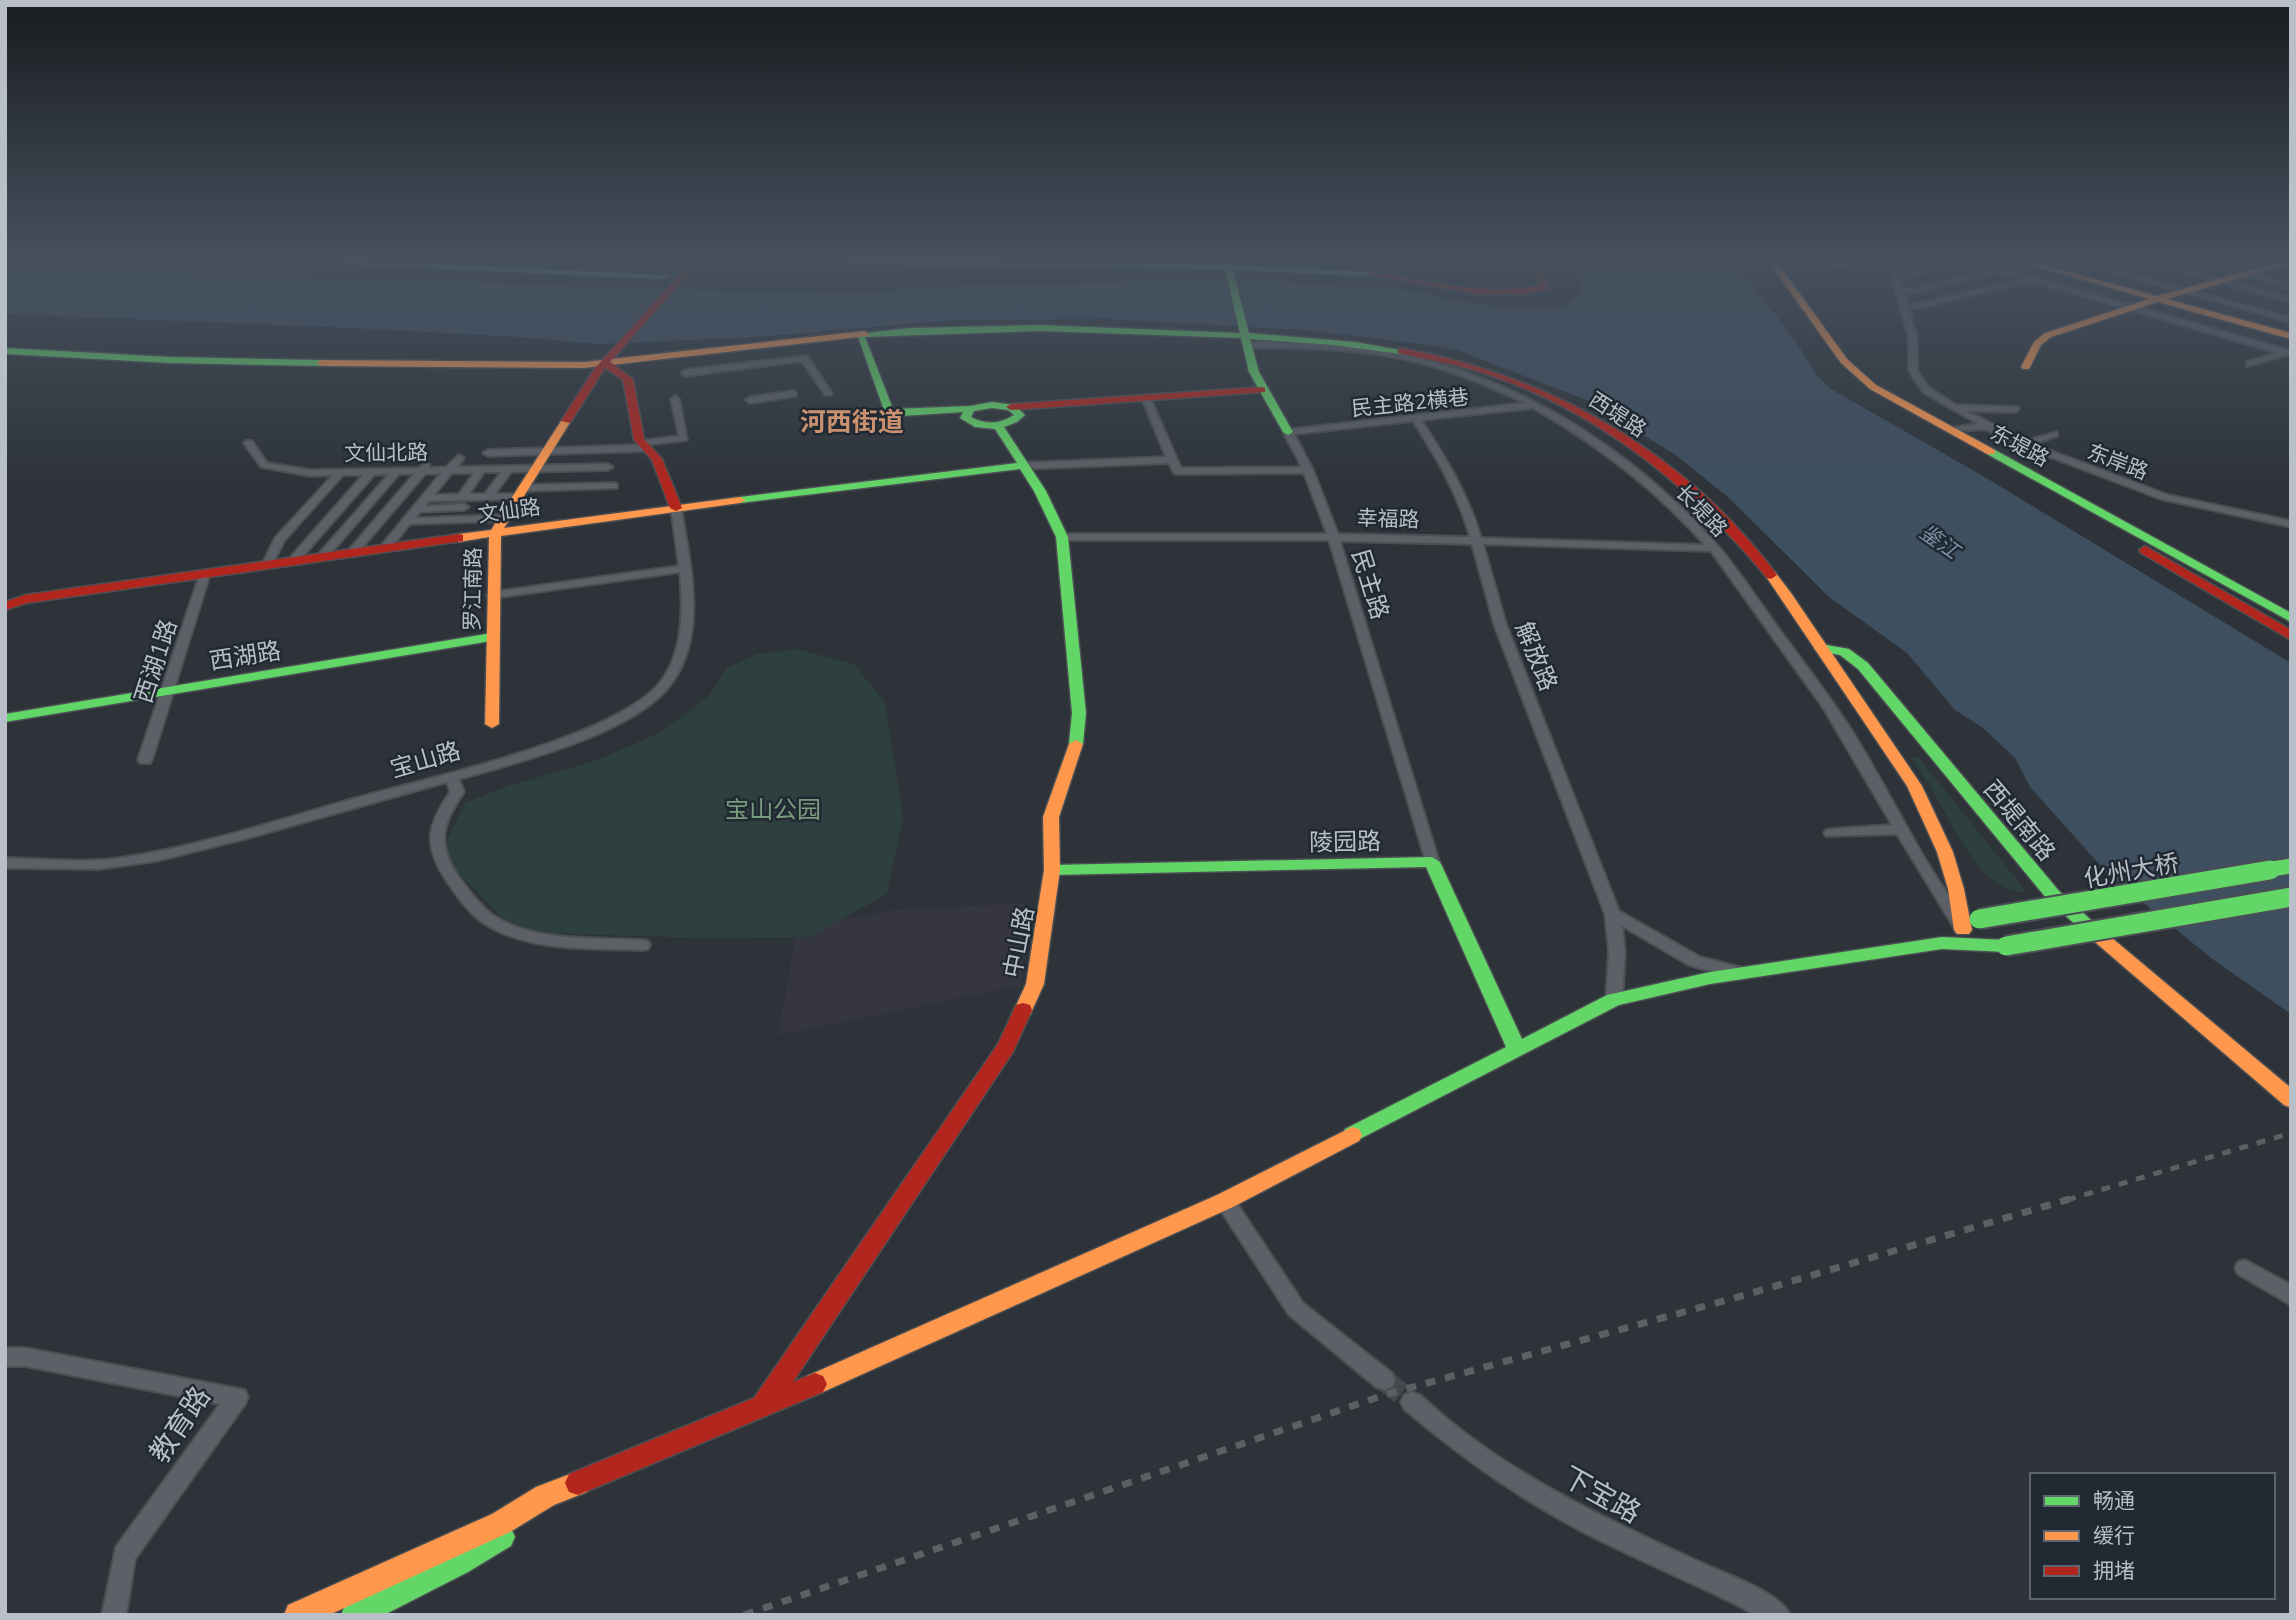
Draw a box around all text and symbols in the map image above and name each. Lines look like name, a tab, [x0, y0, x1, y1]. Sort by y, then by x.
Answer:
street label: 民主路2横巷	[1350, 383, 1470, 421]
street label: 西堤路	[1585, 386, 1651, 442]
district label: 河西街道	[800, 405, 904, 438]
street label: 东堤路	[1986, 419, 2054, 471]
street label: 文仙北路	[344, 438, 428, 466]
street label: 东岸路	[2084, 438, 2152, 484]
street label: 长堤路	[1671, 478, 1733, 542]
street label: 文仙路	[476, 493, 542, 527]
street label: 幸福路	[1356, 504, 1420, 532]
water label: 鉴江	[1915, 518, 1966, 565]
street label: 民主路	[1346, 545, 1396, 623]
street label: 罗江南路	[458, 547, 486, 631]
street label: 西湖1路	[127, 615, 183, 707]
street label: 解放路	[1510, 617, 1564, 695]
street label: 西湖路	[207, 635, 283, 675]
street label: 宝山路	[386, 735, 464, 783]
street label: 西堤南路	[1978, 774, 2062, 866]
park label: 宝山公园	[725, 794, 821, 824]
street label: 陵园路	[1309, 825, 1381, 857]
street label: 化州大桥	[2081, 847, 2181, 893]
street label: 中山路	[996, 904, 1040, 980]
street label: 教育路	[141, 1379, 217, 1469]
street label: 下宝路	[1557, 1458, 1647, 1530]
legend	[2030, 1473, 2275, 1599]
text: 畅通	[2093, 1487, 2135, 1513]
text: 缓行	[2093, 1522, 2135, 1548]
text: 拥堵	[2093, 1557, 2135, 1583]

